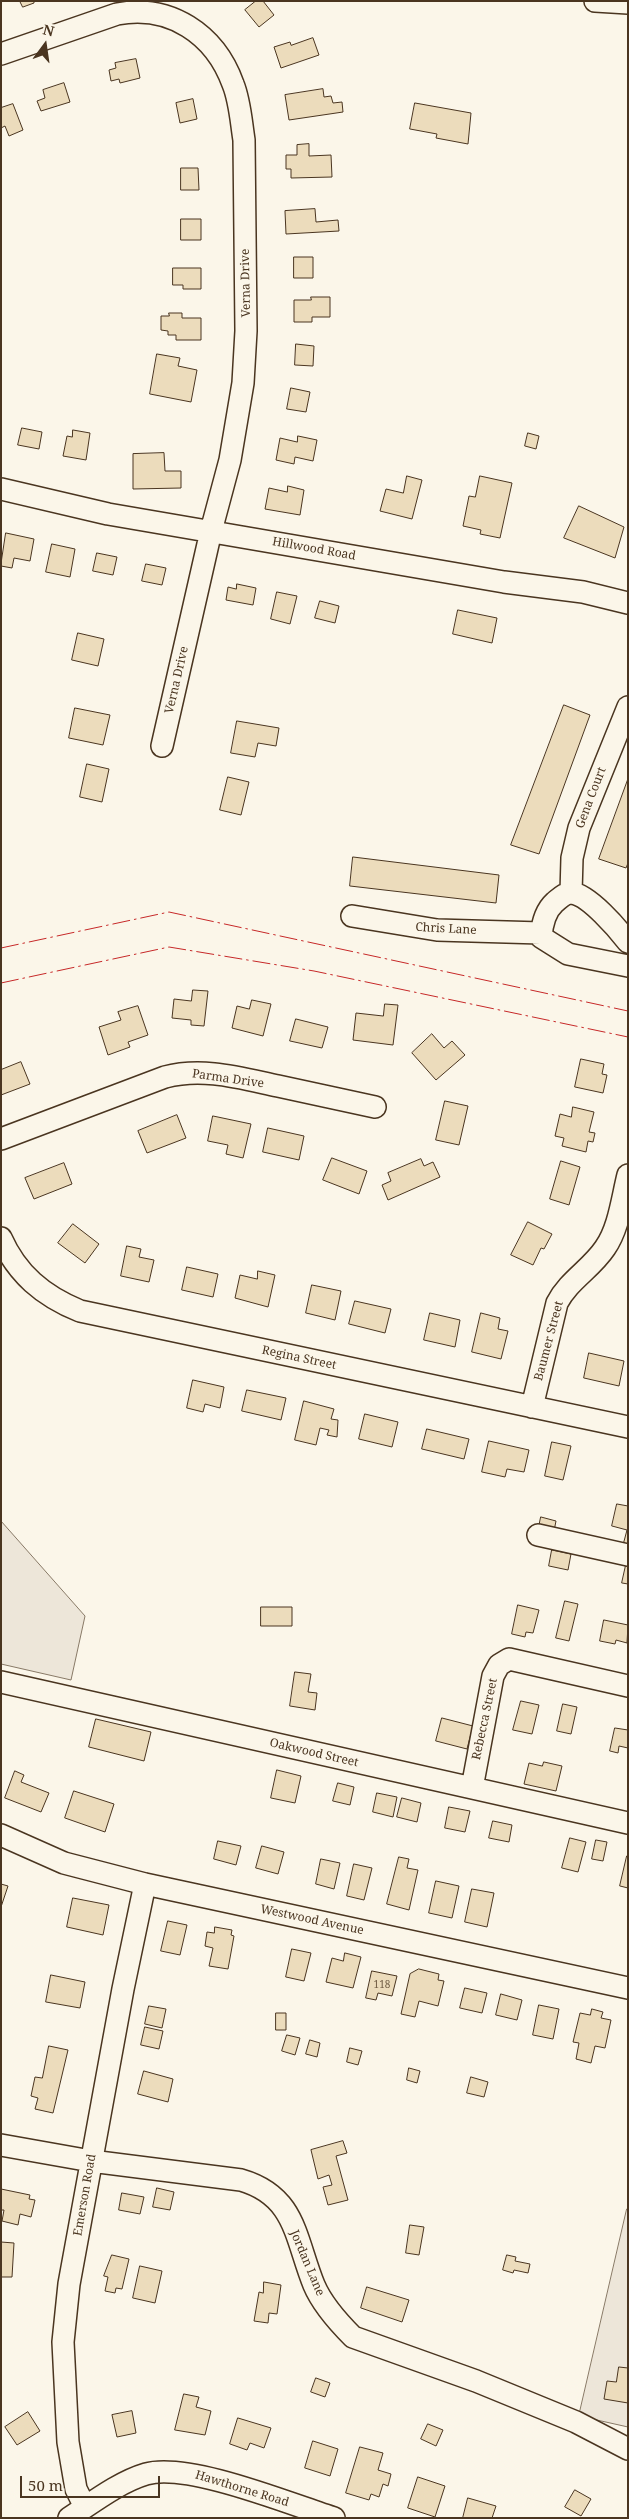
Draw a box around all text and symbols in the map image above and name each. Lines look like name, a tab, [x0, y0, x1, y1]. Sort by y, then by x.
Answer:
text: N	[41, 19, 56, 41]
north arrow	[20, 20, 70, 70]
street label: Verna Drive	[238, 249, 254, 317]
street label: Hillwood Road	[271, 535, 357, 563]
street label: Verna Drive	[162, 645, 192, 715]
street label: Gena Court	[573, 765, 609, 831]
street label: Chris Lane	[415, 920, 477, 938]
street label: Parma Drive	[191, 1067, 265, 1091]
street label: Baumer Street	[531, 1299, 567, 1383]
street label: Regina Street	[260, 1343, 338, 1373]
street label: Rebecca Street	[469, 1677, 501, 1761]
street label: Oakwood Street	[268, 1736, 360, 1770]
street label: Westwood Avenue	[259, 1902, 365, 1938]
house number: 118	[374, 1979, 390, 1991]
street label: Emerson Road	[71, 2153, 99, 2237]
street label: Jordan Lane	[287, 2228, 327, 2298]
scale bar	[22, 2466, 162, 2498]
street label: Hawthorne Road	[193, 2468, 291, 2510]
text: 50 m	[28, 2475, 63, 2495]

